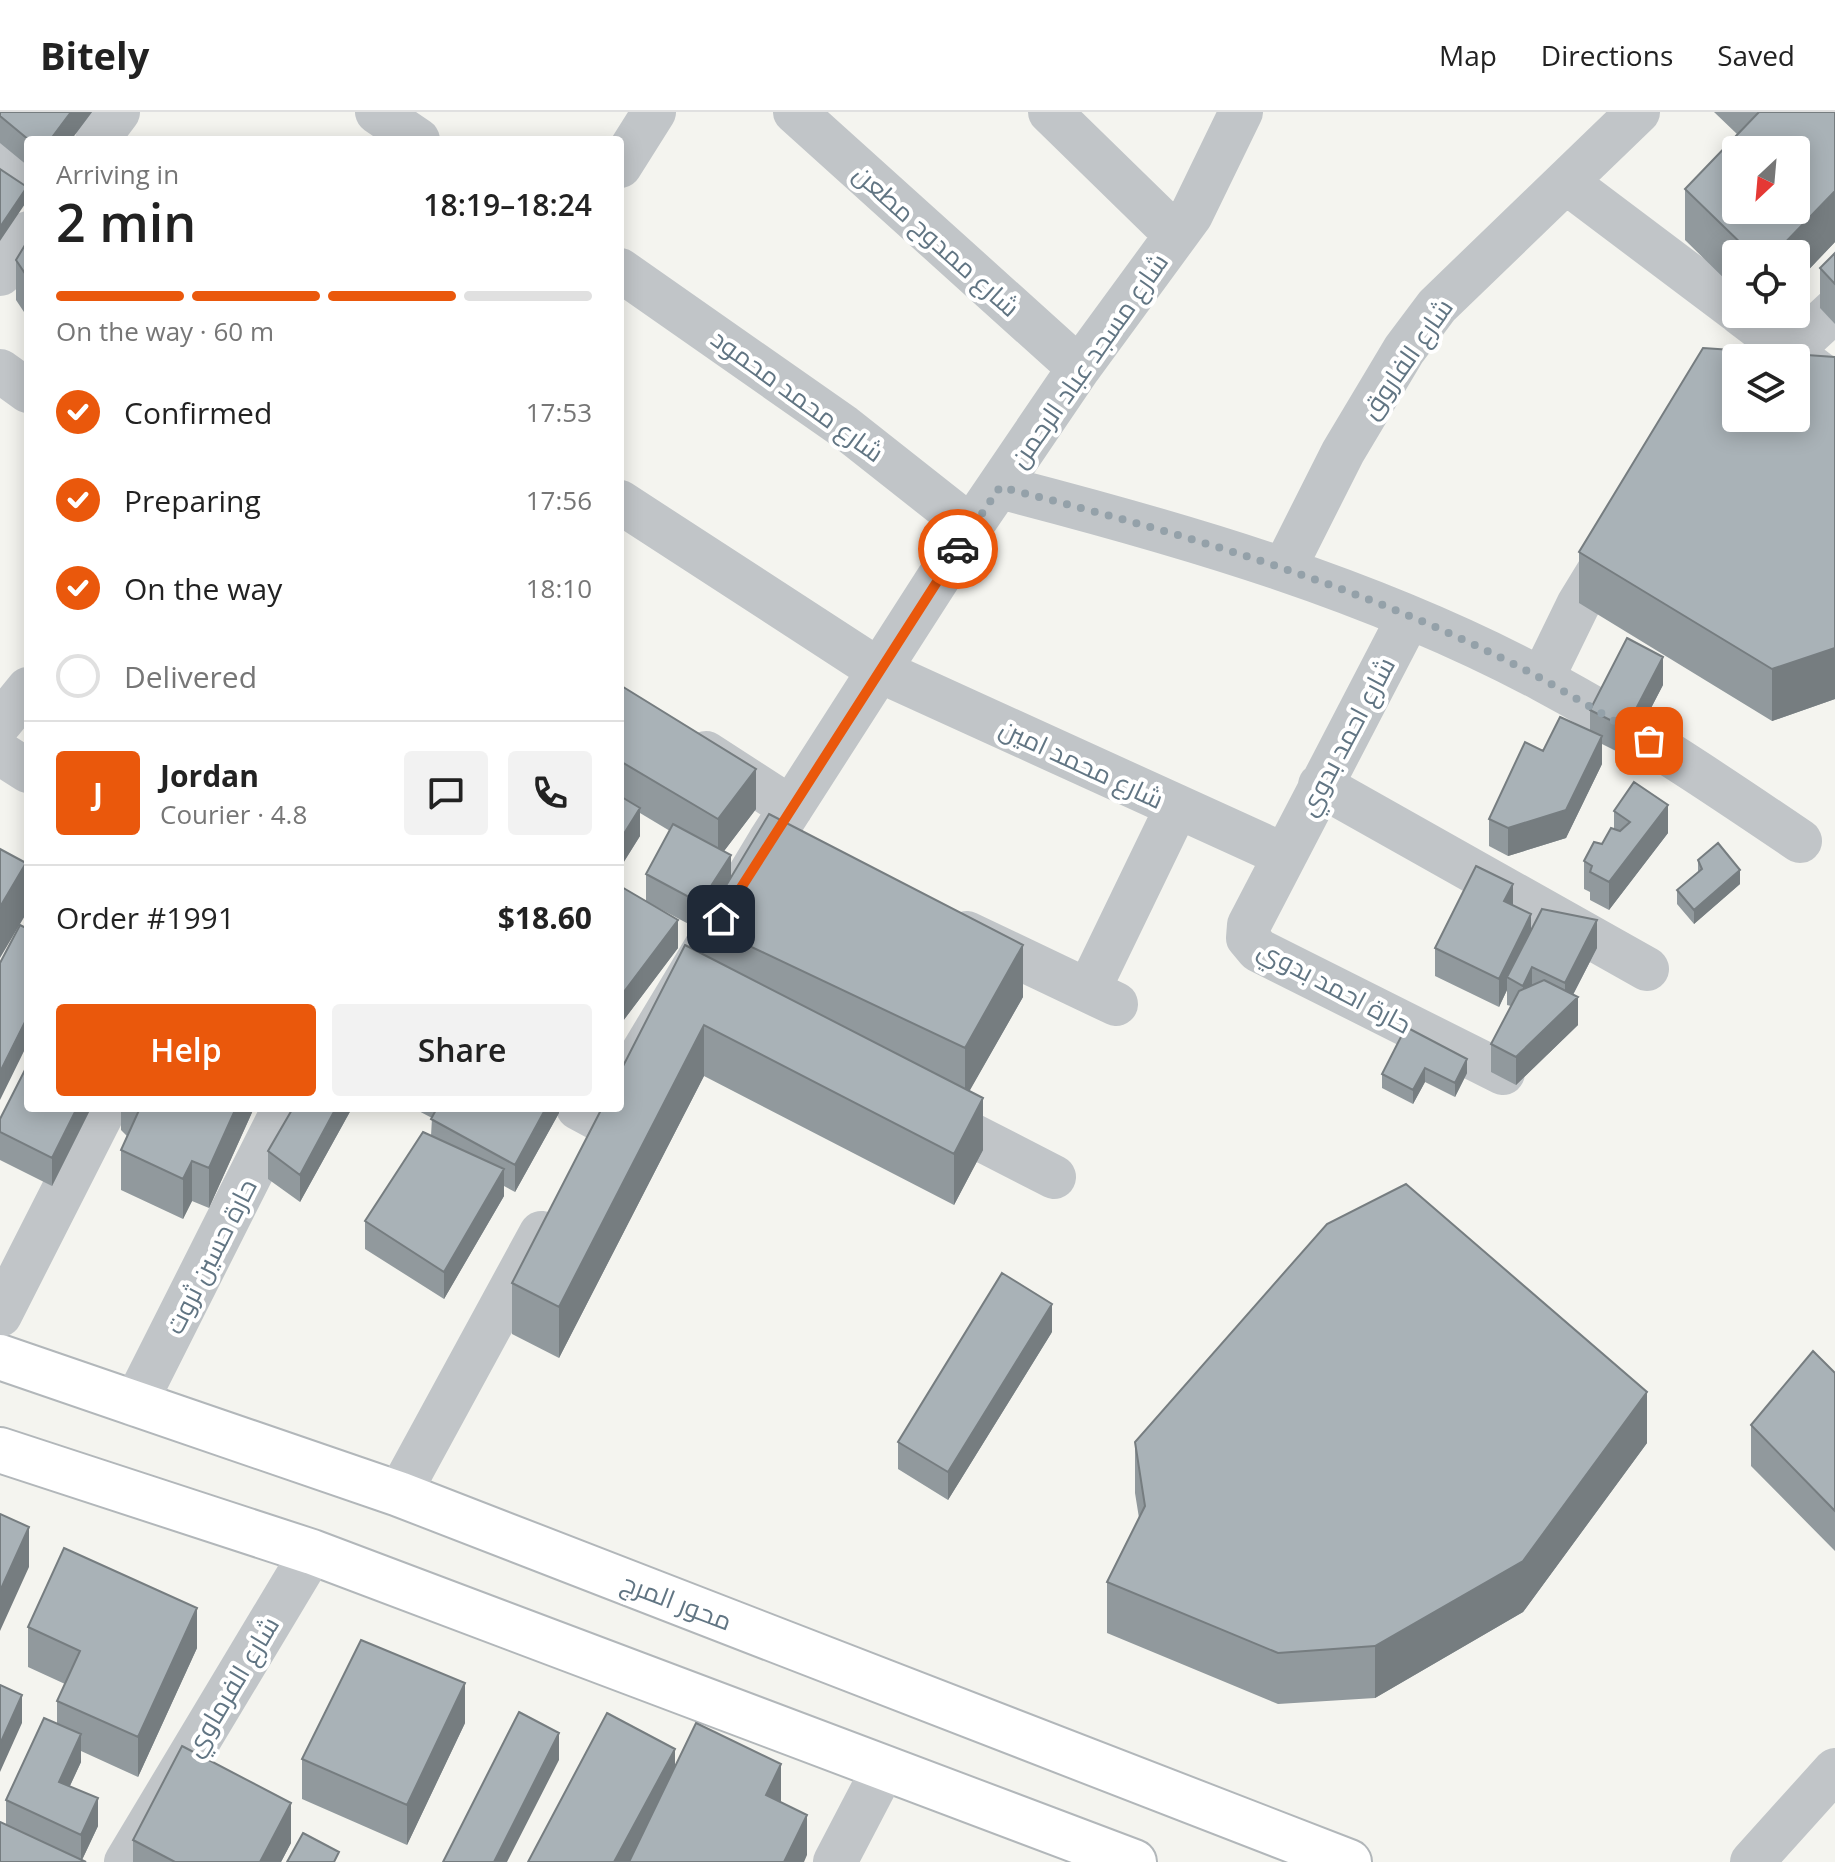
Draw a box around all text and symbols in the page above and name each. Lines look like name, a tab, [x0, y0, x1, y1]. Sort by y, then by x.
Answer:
text: Bitely	[40, 29, 149, 81]
text: Map	[1439, 36, 1497, 74]
text: Directions	[1541, 36, 1673, 74]
text: Saved	[1717, 36, 1795, 74]
north arrow	[1722, 136, 1810, 224]
map controls	[1722, 136, 1810, 432]
text: Arriving in	[56, 156, 179, 192]
street label: شارع ممدوح مطعن	[846, 156, 1028, 324]
text: 18:19–18:24	[423, 184, 592, 225]
text: 2 min	[56, 186, 196, 257]
button: locate	[1722, 240, 1810, 328]
street label: شارع مسجد عباد الرحمن	[1000, 245, 1176, 475]
street label: شارع الفاروق	[1351, 291, 1461, 425]
text: On the way · 60 m	[56, 313, 274, 349]
street label: شارع محمد محمود	[704, 320, 892, 470]
button: layers	[1722, 344, 1810, 432]
icon: check	[56, 390, 100, 434]
text: Confirmed	[124, 392, 272, 433]
text: 17:53	[526, 394, 592, 430]
icon: check	[56, 478, 100, 522]
text: Preparing	[124, 480, 261, 521]
text: 17:56	[526, 482, 592, 518]
courier	[918, 509, 998, 589]
icon: car	[936, 527, 980, 571]
icon: check	[56, 566, 100, 610]
text: On the way	[124, 568, 282, 609]
text: 18:10	[526, 570, 592, 606]
street label: شارع احمد بدوي	[1289, 650, 1406, 823]
text: Delivered	[124, 656, 257, 697]
pin	[1615, 707, 1683, 775]
street label: شارع محمد امين	[994, 709, 1170, 817]
icon: bag	[1627, 719, 1671, 763]
button: chat	[404, 751, 488, 835]
button: phone	[508, 751, 592, 835]
text: Jordan	[160, 755, 259, 796]
text: J	[93, 773, 103, 814]
text: Courier · 4.8	[160, 796, 307, 832]
pin	[687, 885, 755, 953]
text: Order #1991	[56, 897, 235, 938]
text: $18.60	[498, 897, 592, 938]
icon: home	[699, 897, 743, 941]
street label: حارة احمد بدوي	[1251, 930, 1418, 1044]
button: Help	[56, 1004, 316, 1096]
button: Share	[332, 1004, 592, 1096]
street label: حارة حسين ثروت	[155, 1172, 265, 1340]
street label: محور المرج	[617, 1563, 737, 1639]
street label: شارع الفرماوي	[175, 1609, 290, 1764]

